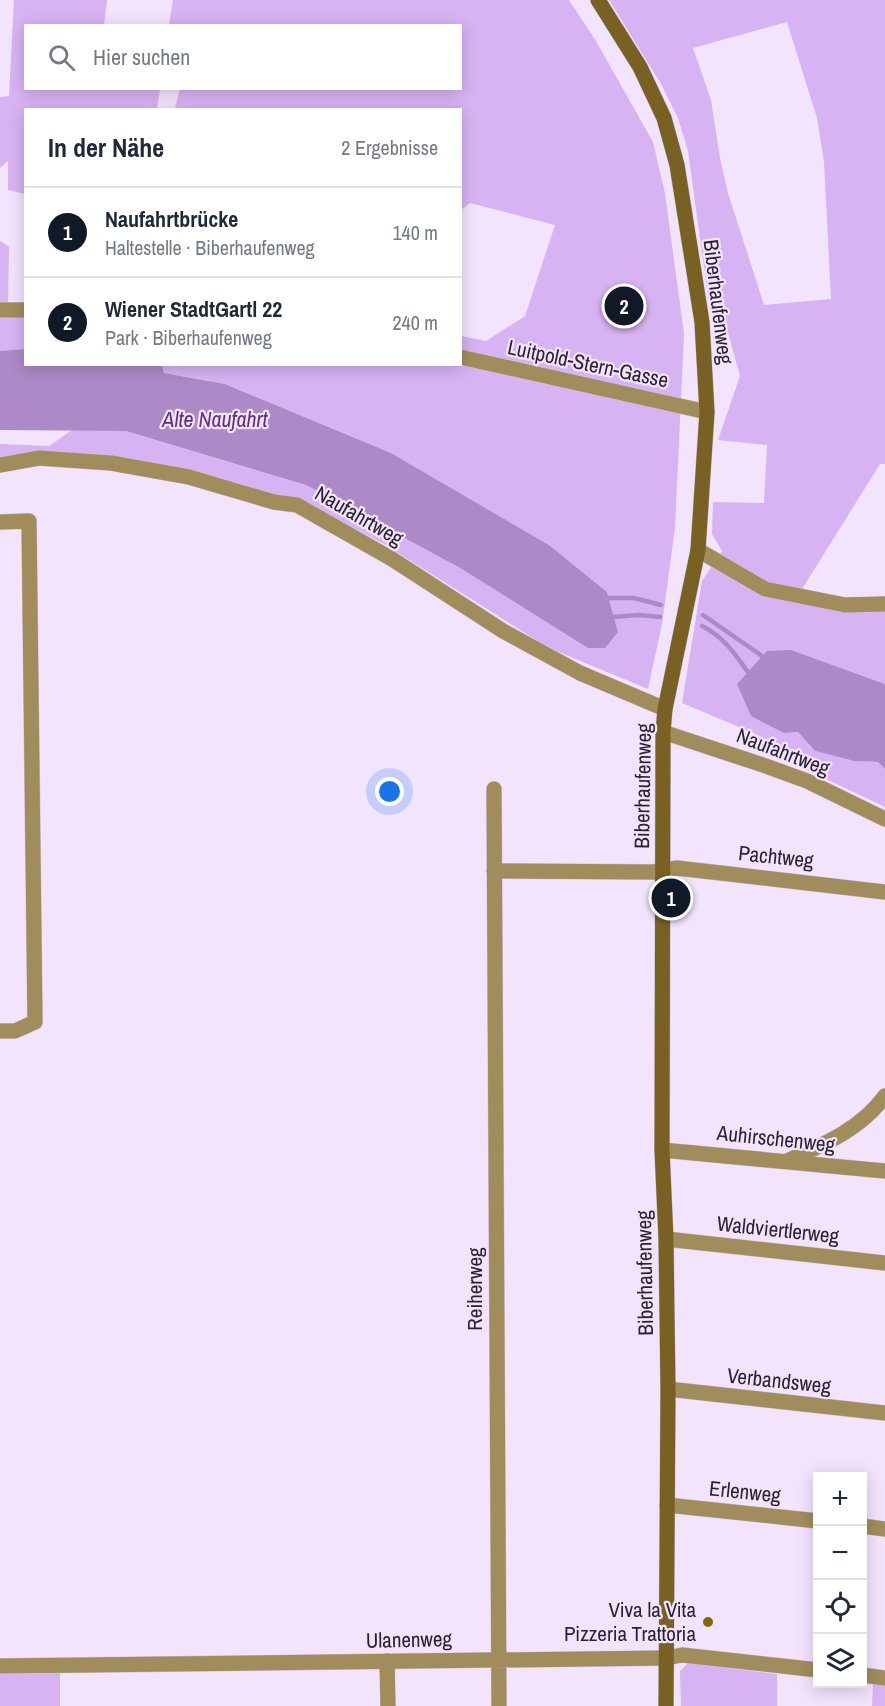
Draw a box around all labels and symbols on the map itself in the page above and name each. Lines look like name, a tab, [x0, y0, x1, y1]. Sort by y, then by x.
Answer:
street label: Biberhaufenweg	[696, 238, 741, 366]
pin: 2	[604, 284, 644, 328]
street label: Luitpold-Stern-Gasse	[505, 332, 671, 395]
water label: Alte Naufahrt	[161, 404, 269, 434]
street label: Naufahrtweg	[310, 479, 409, 553]
street label: Naufahrtweg	[732, 721, 834, 783]
street label: Biberhaufenweg	[627, 723, 658, 849]
your location	[375, 777, 404, 806]
street label: Pachtweg	[737, 838, 816, 875]
pin: 1	[652, 876, 690, 920]
street label: Auhirschenweg	[715, 1118, 837, 1159]
street label: Waldviertlerweg	[715, 1209, 841, 1250]
street label: Biberhaufenweg	[629, 1210, 660, 1336]
street label: Reiherweg	[460, 1247, 489, 1331]
street label: Verbandsweg	[726, 1361, 833, 1400]
street label: Erlenweg	[708, 1473, 783, 1510]
place label: Viva la Vita Pizzeria Trattoria	[564, 1595, 696, 1648]
marker: Viva la Vita Pizzeria Trattoria	[701, 1615, 715, 1629]
street label: Ulanenweg	[366, 1624, 453, 1655]

